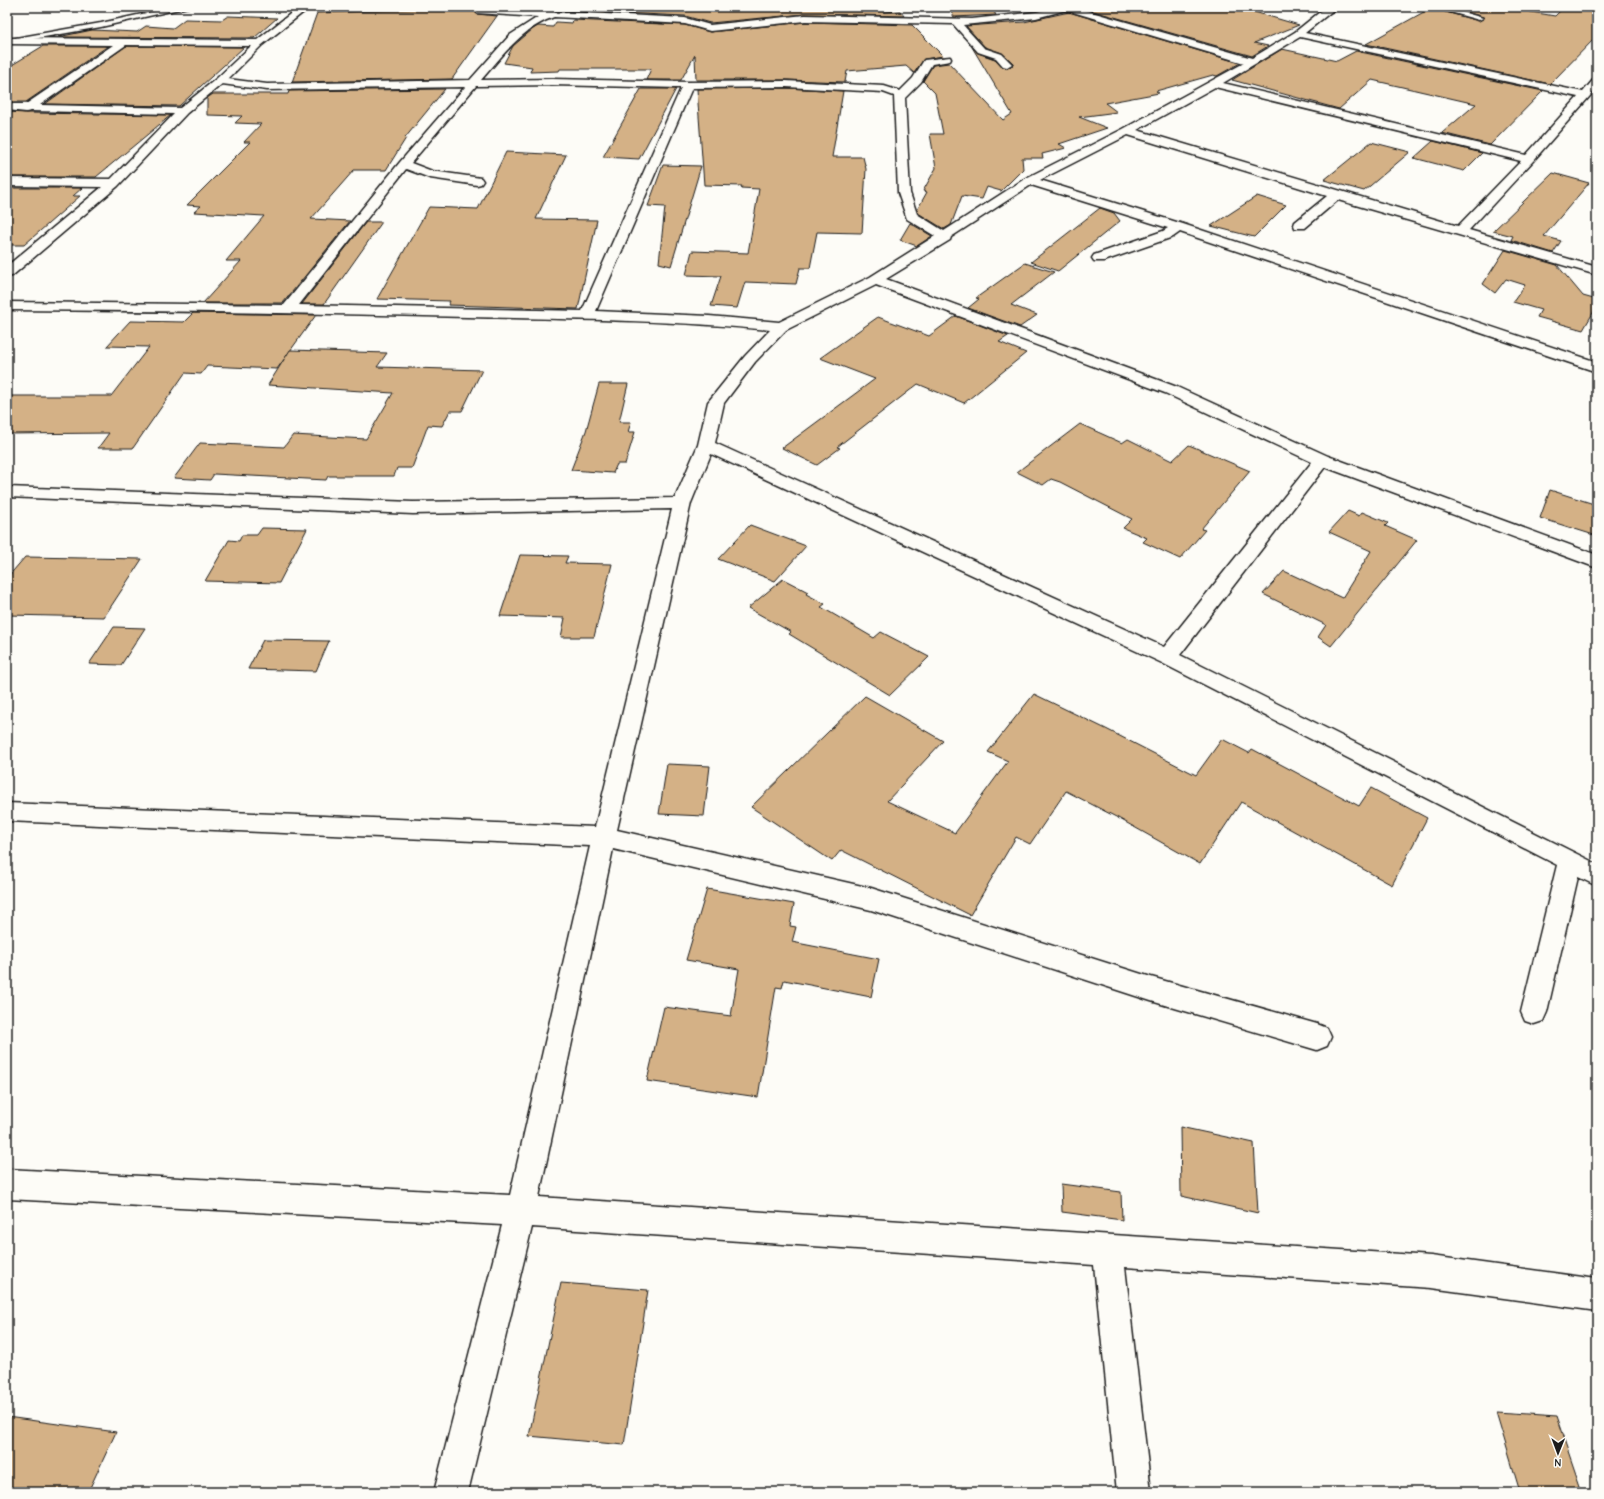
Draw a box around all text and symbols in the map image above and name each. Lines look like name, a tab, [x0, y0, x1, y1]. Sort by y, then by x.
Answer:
north arrow	[1538, 1433, 1578, 1473]
text: N	[1554, 1456, 1562, 1469]

